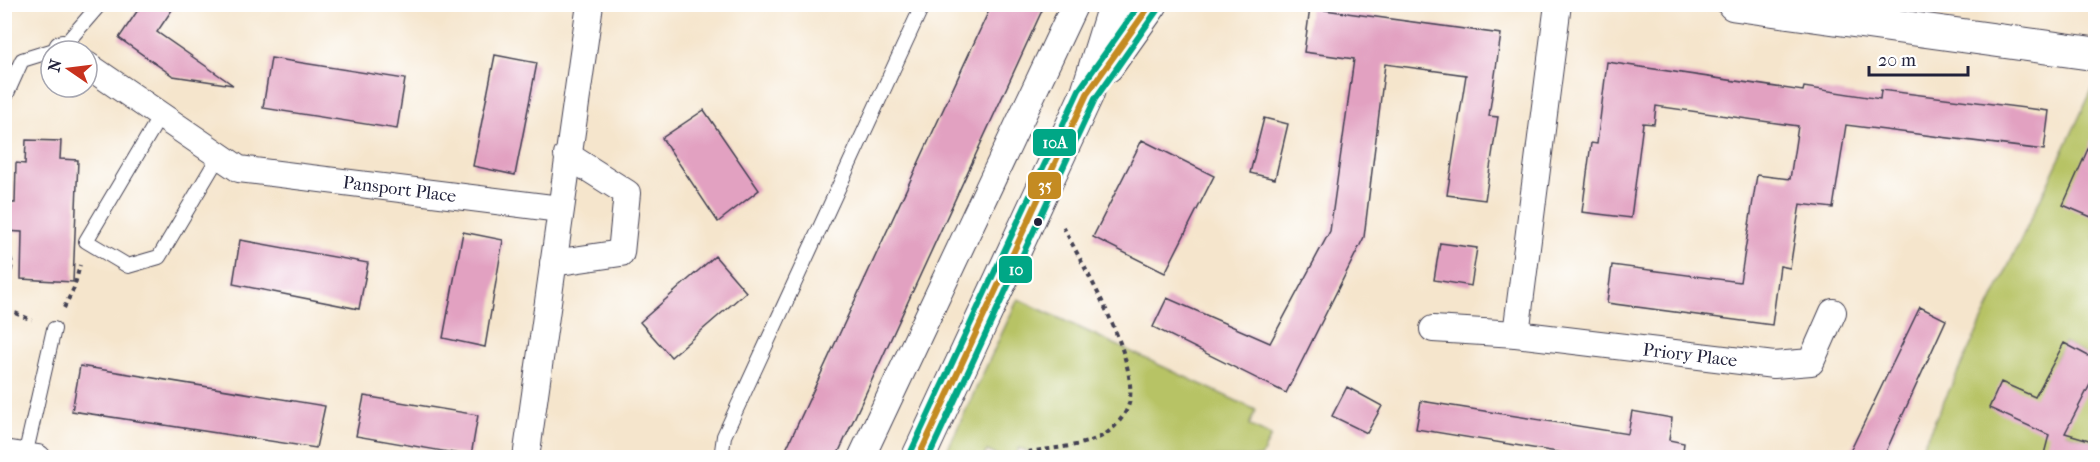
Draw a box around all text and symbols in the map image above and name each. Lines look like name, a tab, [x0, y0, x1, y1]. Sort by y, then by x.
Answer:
north arrow	[39, 39, 99, 99]
scale bar	[1869, 39, 1968, 77]
text: 20 m	[1878, 50, 1916, 71]
text: N	[44, 56, 66, 74]
line badge: 10A	[1032, 128, 1077, 157]
text: 10A	[1043, 133, 1068, 152]
line badge: 35	[1027, 171, 1062, 200]
street label: Pansport Place	[342, 172, 458, 206]
text: 35	[1038, 176, 1052, 196]
unlabelled marker	[1032, 216, 1044, 228]
line badge: 10	[998, 255, 1033, 284]
text: 10	[1009, 260, 1023, 279]
street label: Priory Place	[1642, 339, 1739, 371]

